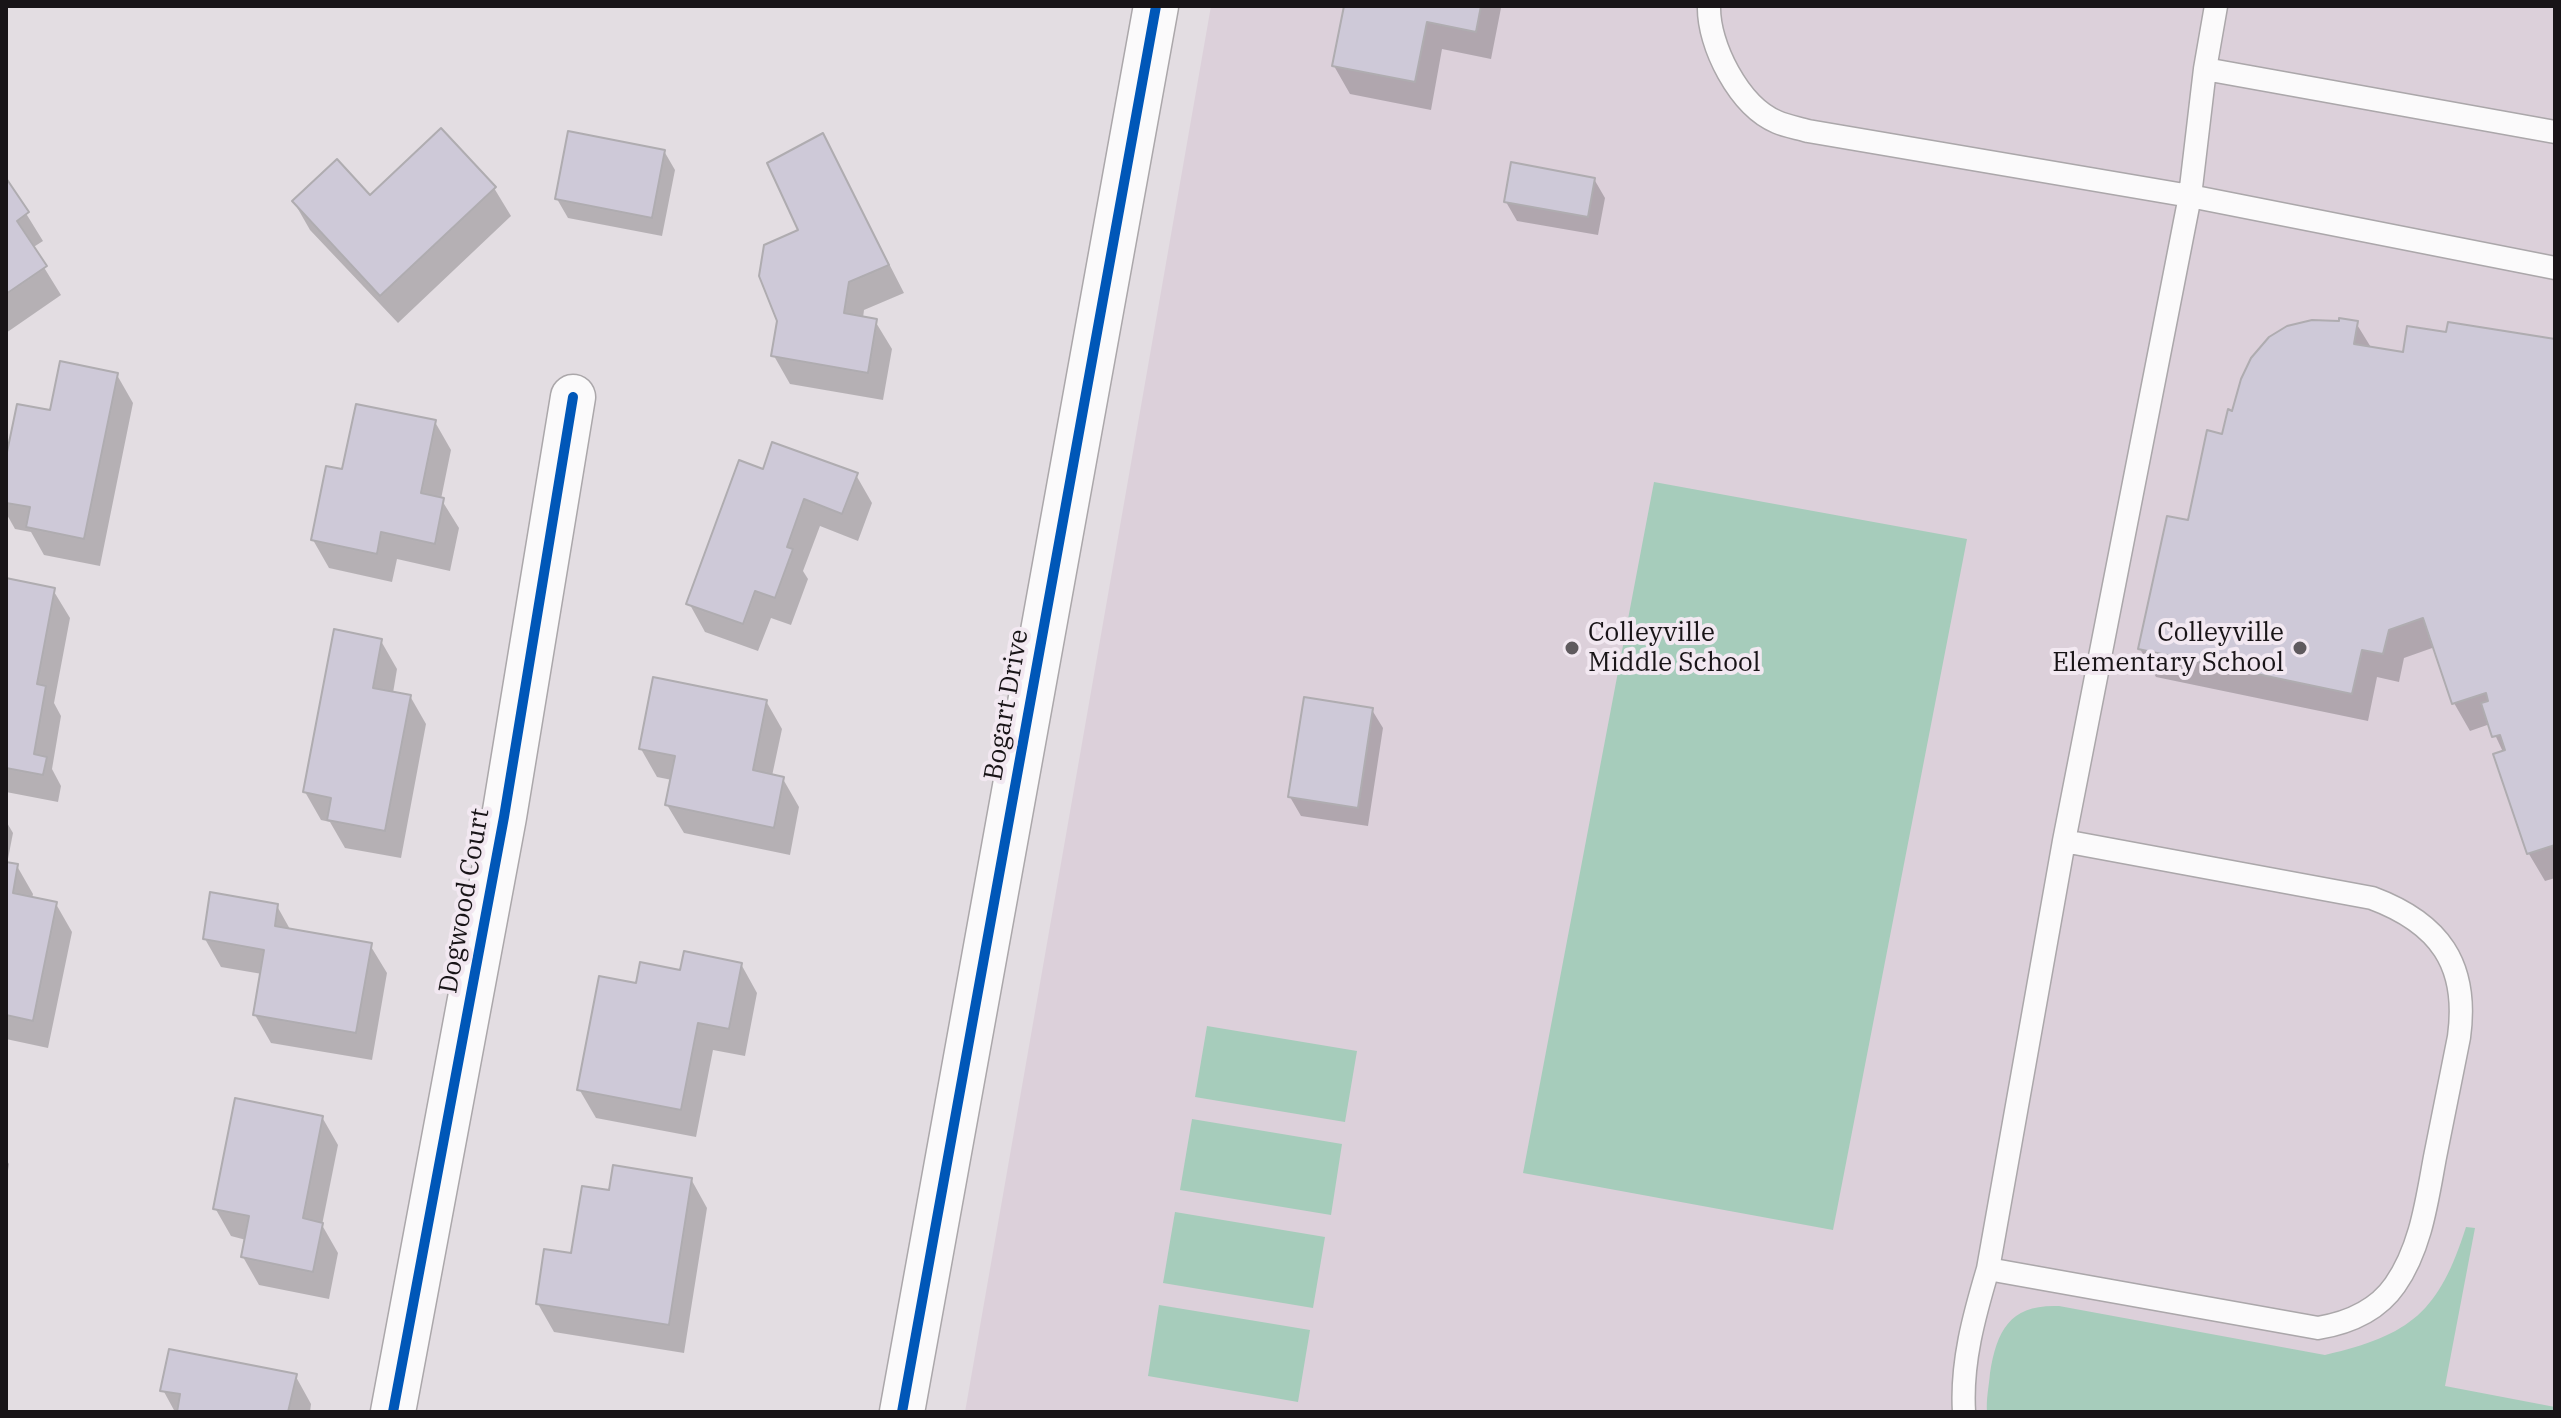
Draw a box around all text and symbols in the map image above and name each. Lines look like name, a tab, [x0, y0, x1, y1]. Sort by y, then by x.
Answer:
place label: Colleyville Middle School	[1588, 617, 1761, 678]
place label: Colleyville Elementary School	[2052, 617, 2284, 678]
street label: Bogart Drive	[978, 627, 1036, 783]
marker: Colleyville Middle School	[1563, 639, 1581, 657]
marker: Colleyville Elementary School	[2291, 639, 2309, 657]
street label: Dogwood Court	[433, 806, 497, 996]

